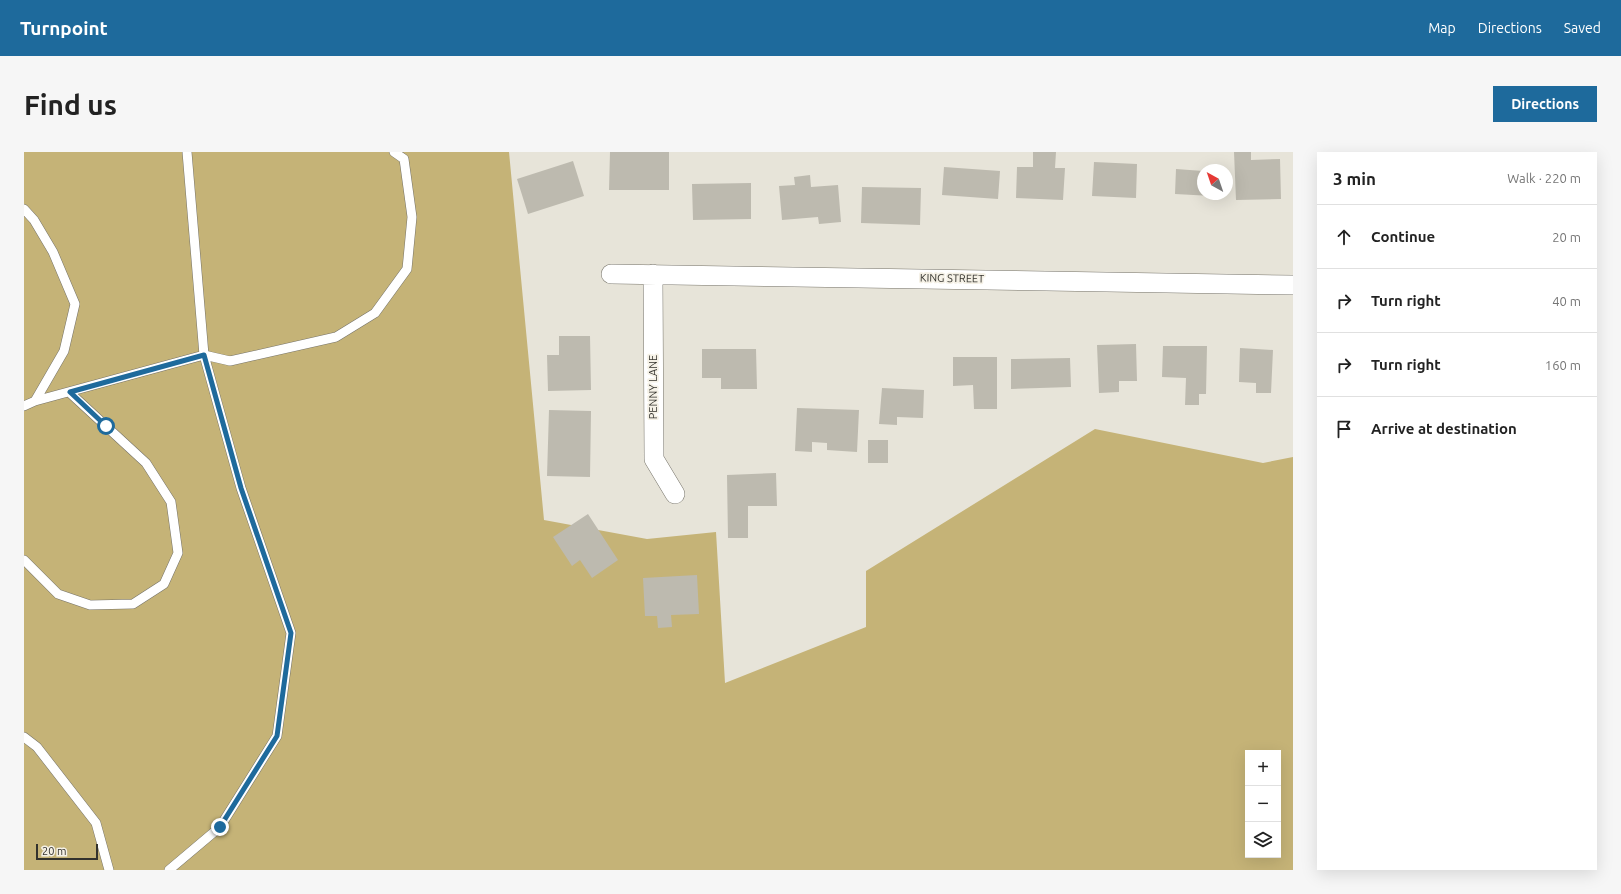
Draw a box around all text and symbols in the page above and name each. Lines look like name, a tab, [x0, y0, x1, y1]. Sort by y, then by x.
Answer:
text: Turnpoint	[20, 17, 108, 39]
text: Map	[1428, 20, 1456, 36]
text: Directions	[1478, 20, 1542, 36]
text: Saved	[1564, 20, 1601, 36]
button: Directions	[1493, 86, 1597, 122]
text: Find us	[24, 89, 117, 120]
north arrow	[1197, 164, 1233, 200]
text: 3 min	[1333, 169, 1376, 188]
text: Walk · 220 m	[1507, 171, 1581, 185]
icon: ahead	[1333, 226, 1355, 248]
text: Continue	[1371, 228, 1435, 245]
text: 20 m	[1552, 230, 1581, 244]
street label: KING STREET	[920, 271, 984, 285]
icon: right	[1333, 290, 1355, 312]
text: Turn right	[1371, 292, 1441, 309]
text: 40 m	[1552, 294, 1581, 308]
icon: right	[1333, 354, 1355, 376]
street label: PENNY LANE	[647, 355, 659, 419]
text: Turn right	[1371, 356, 1441, 373]
text: 160 m	[1545, 358, 1581, 372]
route start	[97, 417, 115, 435]
icon: arrive	[1333, 418, 1355, 440]
text: Arrive at destination	[1371, 420, 1517, 437]
map controls	[1245, 750, 1281, 858]
button: +	[1245, 750, 1281, 786]
button: −	[1245, 786, 1281, 822]
route end	[211, 818, 229, 836]
button: layers	[1245, 822, 1281, 858]
scale bar	[36, 842, 98, 861]
text: 20 m	[42, 845, 66, 857]

